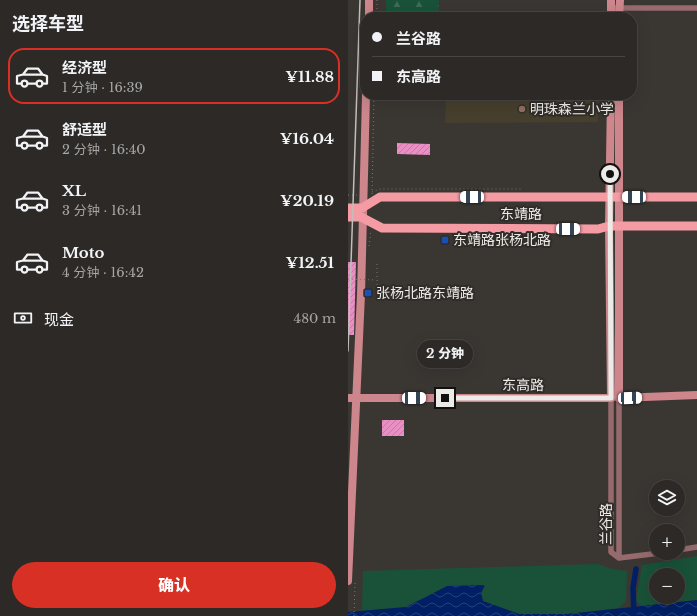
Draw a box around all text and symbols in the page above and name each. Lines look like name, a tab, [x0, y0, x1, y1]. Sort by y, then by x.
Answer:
text: 选择车型	[12, 13, 84, 35]
text: 兰谷路	[396, 29, 441, 48]
icon: car	[14, 58, 50, 94]
text: 经济型	[62, 58, 107, 77]
text: ¥11.88	[285, 67, 334, 86]
text: 东高路	[396, 67, 441, 86]
text: 1 分钟 · 16:39	[62, 79, 143, 96]
place label: 明珠森兰小学	[530, 100, 614, 118]
marker: 明珠森兰小学	[517, 104, 527, 114]
icon: car	[14, 120, 50, 156]
text: 舒适型	[62, 120, 107, 139]
text: ¥16.04	[280, 129, 334, 148]
text: 2 分钟 · 16:40	[62, 141, 146, 158]
route start	[601, 165, 619, 183]
text: XL	[62, 181, 86, 200]
icon: car	[14, 182, 50, 218]
text: ¥20.19	[280, 191, 334, 210]
car	[460, 191, 484, 203]
car	[622, 191, 646, 203]
text: 3 分钟 · 16:41	[62, 202, 142, 219]
street label: 东靖路	[500, 205, 542, 223]
car	[556, 223, 580, 235]
place label: 东靖路张杨北路	[453, 231, 551, 249]
marker: 东靖路张杨北路	[440, 235, 450, 245]
text: Moto	[62, 243, 104, 262]
icon: car	[14, 244, 50, 280]
text: ¥12.51	[286, 253, 334, 272]
text: 4 分钟 · 16:42	[62, 264, 144, 281]
place label: 张杨北路东靖路	[376, 284, 474, 302]
marker: 张杨北路东靖路	[363, 288, 373, 298]
icon: cash	[12, 307, 34, 329]
text: 现金	[44, 310, 74, 329]
text: 480 m	[294, 310, 336, 327]
callout: 2 分钟	[417, 340, 473, 368]
text: 2 分钟	[426, 345, 464, 362]
street label: 东高路	[502, 376, 544, 394]
route end	[436, 389, 454, 407]
car	[402, 392, 426, 404]
car	[618, 392, 642, 404]
map controls	[649, 480, 685, 604]
button: layers	[649, 480, 685, 516]
street label: 兰谷路	[597, 503, 615, 545]
button: +	[649, 524, 685, 560]
button: 确认	[12, 562, 336, 608]
button: −	[649, 568, 685, 604]

